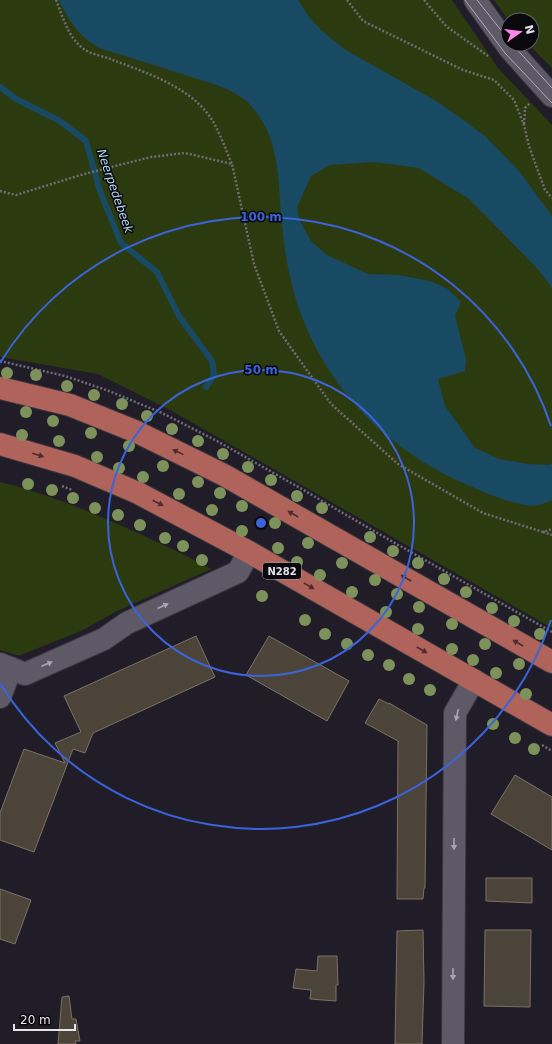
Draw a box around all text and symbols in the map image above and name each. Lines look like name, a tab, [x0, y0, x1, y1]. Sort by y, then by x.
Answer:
north arrow	[500, 12, 540, 52]
text: N	[522, 24, 537, 36]
water label: Neerpedebeek	[94, 147, 136, 236]
text: 100 m	[240, 210, 282, 224]
text: 50 m	[244, 363, 278, 377]
one-way arrow	[172, 449, 184, 455]
one-way arrow	[32, 452, 44, 458]
one-way arrow	[152, 500, 164, 506]
one-way arrow	[287, 510, 298, 517]
centre of rings	[254, 516, 268, 530]
road number: N282	[263, 563, 301, 579]
one-way arrow	[400, 574, 412, 581]
one-way arrow	[303, 583, 315, 589]
one-way arrow	[157, 603, 169, 609]
one-way arrow	[512, 639, 524, 646]
one-way arrow	[416, 647, 428, 654]
one-way arrow	[42, 661, 53, 667]
one-way arrow	[453, 708, 459, 721]
one-way arrow	[451, 838, 457, 851]
one-way arrow	[450, 968, 456, 981]
scale bar	[14, 1006, 75, 1032]
text: 20 m	[20, 1013, 51, 1027]

